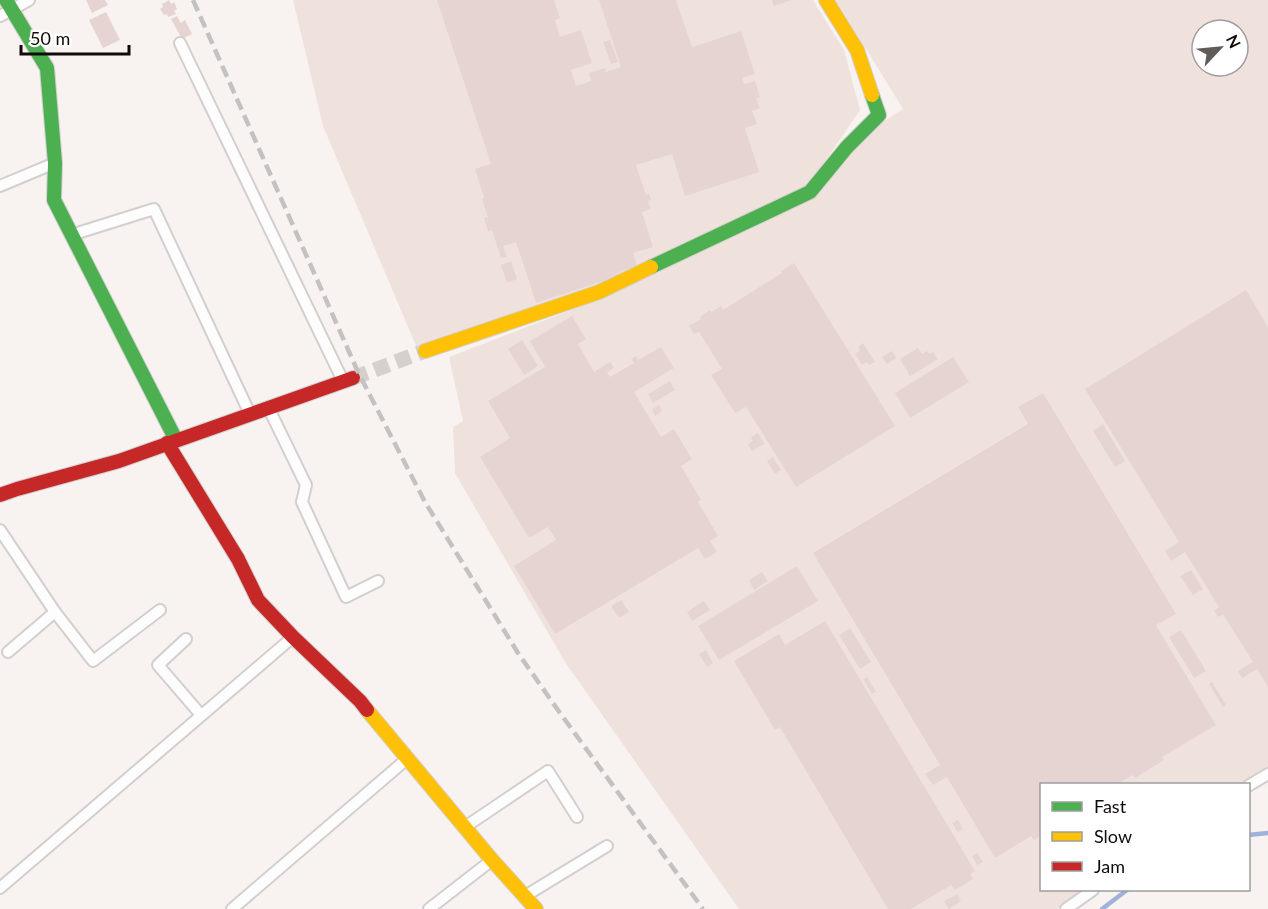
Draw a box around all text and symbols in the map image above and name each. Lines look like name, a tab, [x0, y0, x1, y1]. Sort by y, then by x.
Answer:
scale bar	[21, 18, 129, 56]
north arrow	[1190, 18, 1250, 78]
text: 50 m	[30, 27, 70, 49]
text: N	[1223, 32, 1245, 51]
legend	[1040, 783, 1250, 891]
text: Fast	[1094, 795, 1127, 817]
text: Slow	[1094, 825, 1132, 847]
text: Jam	[1094, 855, 1125, 877]

